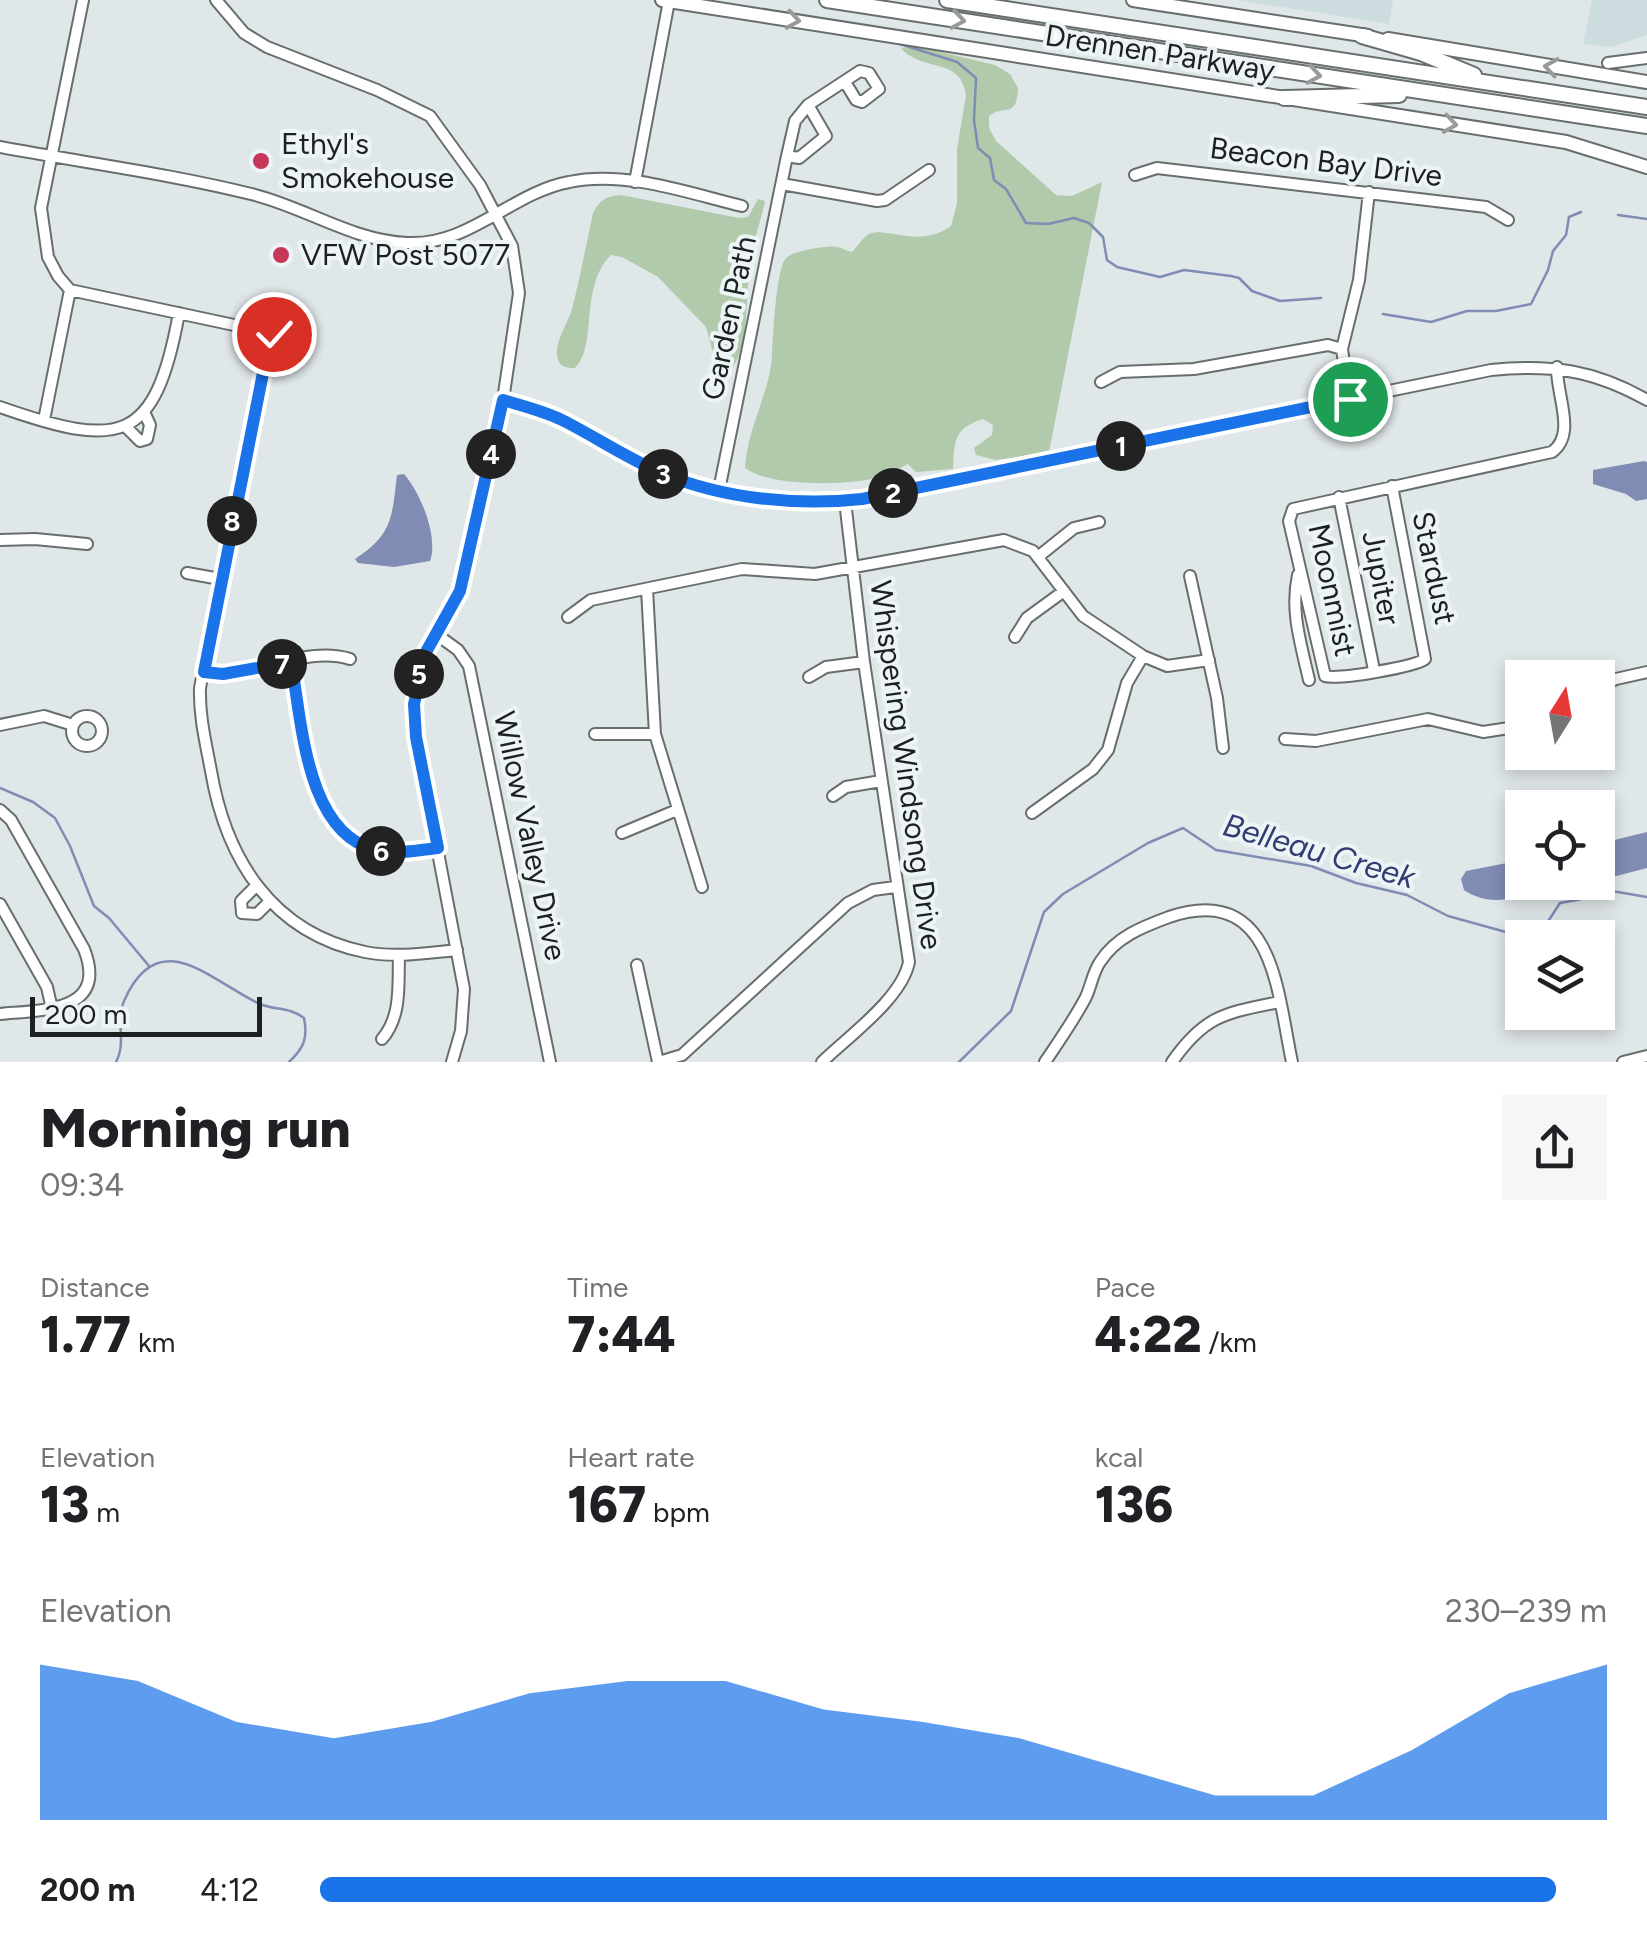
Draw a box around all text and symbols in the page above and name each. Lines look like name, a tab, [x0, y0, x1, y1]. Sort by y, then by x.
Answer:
one-way arrow	[784, 9, 801, 30]
one-way arrow	[949, 9, 966, 30]
street label: Drennen Parkway	[1042, 16, 1278, 89]
one-way arrow	[1542, 57, 1559, 78]
one-way arrow	[1305, 63, 1322, 84]
one-way arrow	[1441, 113, 1458, 134]
place label: Ethyl's Smokehouse	[281, 125, 454, 196]
street label: Beacon Bay Drive	[1208, 129, 1444, 194]
marker: Ethyl's Smokehouse	[250, 150, 272, 172]
street label: Garden Path	[693, 232, 764, 403]
place label: VFW Post 5077	[301, 236, 510, 273]
marker: VFW Post 5077	[270, 244, 292, 266]
pin	[232, 292, 317, 377]
icon: check	[247, 307, 302, 362]
pin	[1308, 357, 1393, 442]
icon: arrive	[1323, 372, 1378, 427]
pin: 1	[1096, 421, 1146, 471]
pin: 4	[466, 429, 516, 479]
text: 1	[1115, 429, 1127, 463]
text: 4	[482, 437, 500, 471]
pin: 3	[638, 449, 688, 499]
text: 3	[655, 457, 671, 491]
pin: 2	[868, 468, 918, 518]
text: 2	[885, 476, 901, 510]
pin: 8	[207, 496, 257, 546]
text: 8	[223, 504, 241, 538]
street label: Stardust	[1404, 508, 1465, 628]
street label: Moonmist	[1300, 520, 1365, 660]
street label: Jupiter	[1354, 528, 1409, 628]
street label: Whispering Windsong Drive	[862, 578, 951, 952]
pin: 7	[257, 639, 307, 689]
text: 7	[274, 647, 290, 681]
pin: 5	[394, 649, 444, 699]
text: 5	[411, 657, 427, 691]
north arrow	[1505, 660, 1615, 770]
map controls	[1505, 660, 1615, 1030]
street label: Willow Valley Drive	[486, 708, 575, 964]
button: locate	[1505, 790, 1615, 900]
water label: Belleau Creek	[1219, 805, 1421, 897]
pin: 6	[356, 826, 406, 876]
text: 6	[373, 834, 389, 868]
button: layers	[1505, 920, 1615, 1030]
scale bar	[30, 992, 262, 1036]
text: 200 m	[45, 997, 127, 1031]
text: Morning run	[40, 1095, 351, 1161]
button: share	[1502, 1095, 1607, 1200]
text: 09:34	[40, 1166, 124, 1204]
text: Distance	[40, 1270, 150, 1304]
text: Time	[567, 1270, 628, 1304]
text: Pace	[1095, 1270, 1155, 1304]
text: 1.77	[40, 1304, 131, 1365]
text: 7:44	[567, 1304, 676, 1365]
text: 4:22	[1095, 1304, 1202, 1365]
text: km	[131, 1325, 175, 1359]
text: /km	[1202, 1325, 1257, 1359]
text: Elevation	[40, 1440, 155, 1474]
text: Heart rate	[567, 1440, 694, 1474]
text: kcal	[1095, 1440, 1144, 1474]
text: 13	[40, 1474, 89, 1535]
text: 167	[567, 1474, 646, 1535]
text: 136	[1095, 1474, 1173, 1535]
text: m	[89, 1495, 120, 1529]
text: bpm	[646, 1495, 710, 1529]
text: Elevation	[40, 1592, 172, 1630]
text: 230–239 m	[1445, 1592, 1607, 1630]
text: 200 m	[40, 1871, 136, 1909]
text: 4:12	[200, 1871, 259, 1909]

